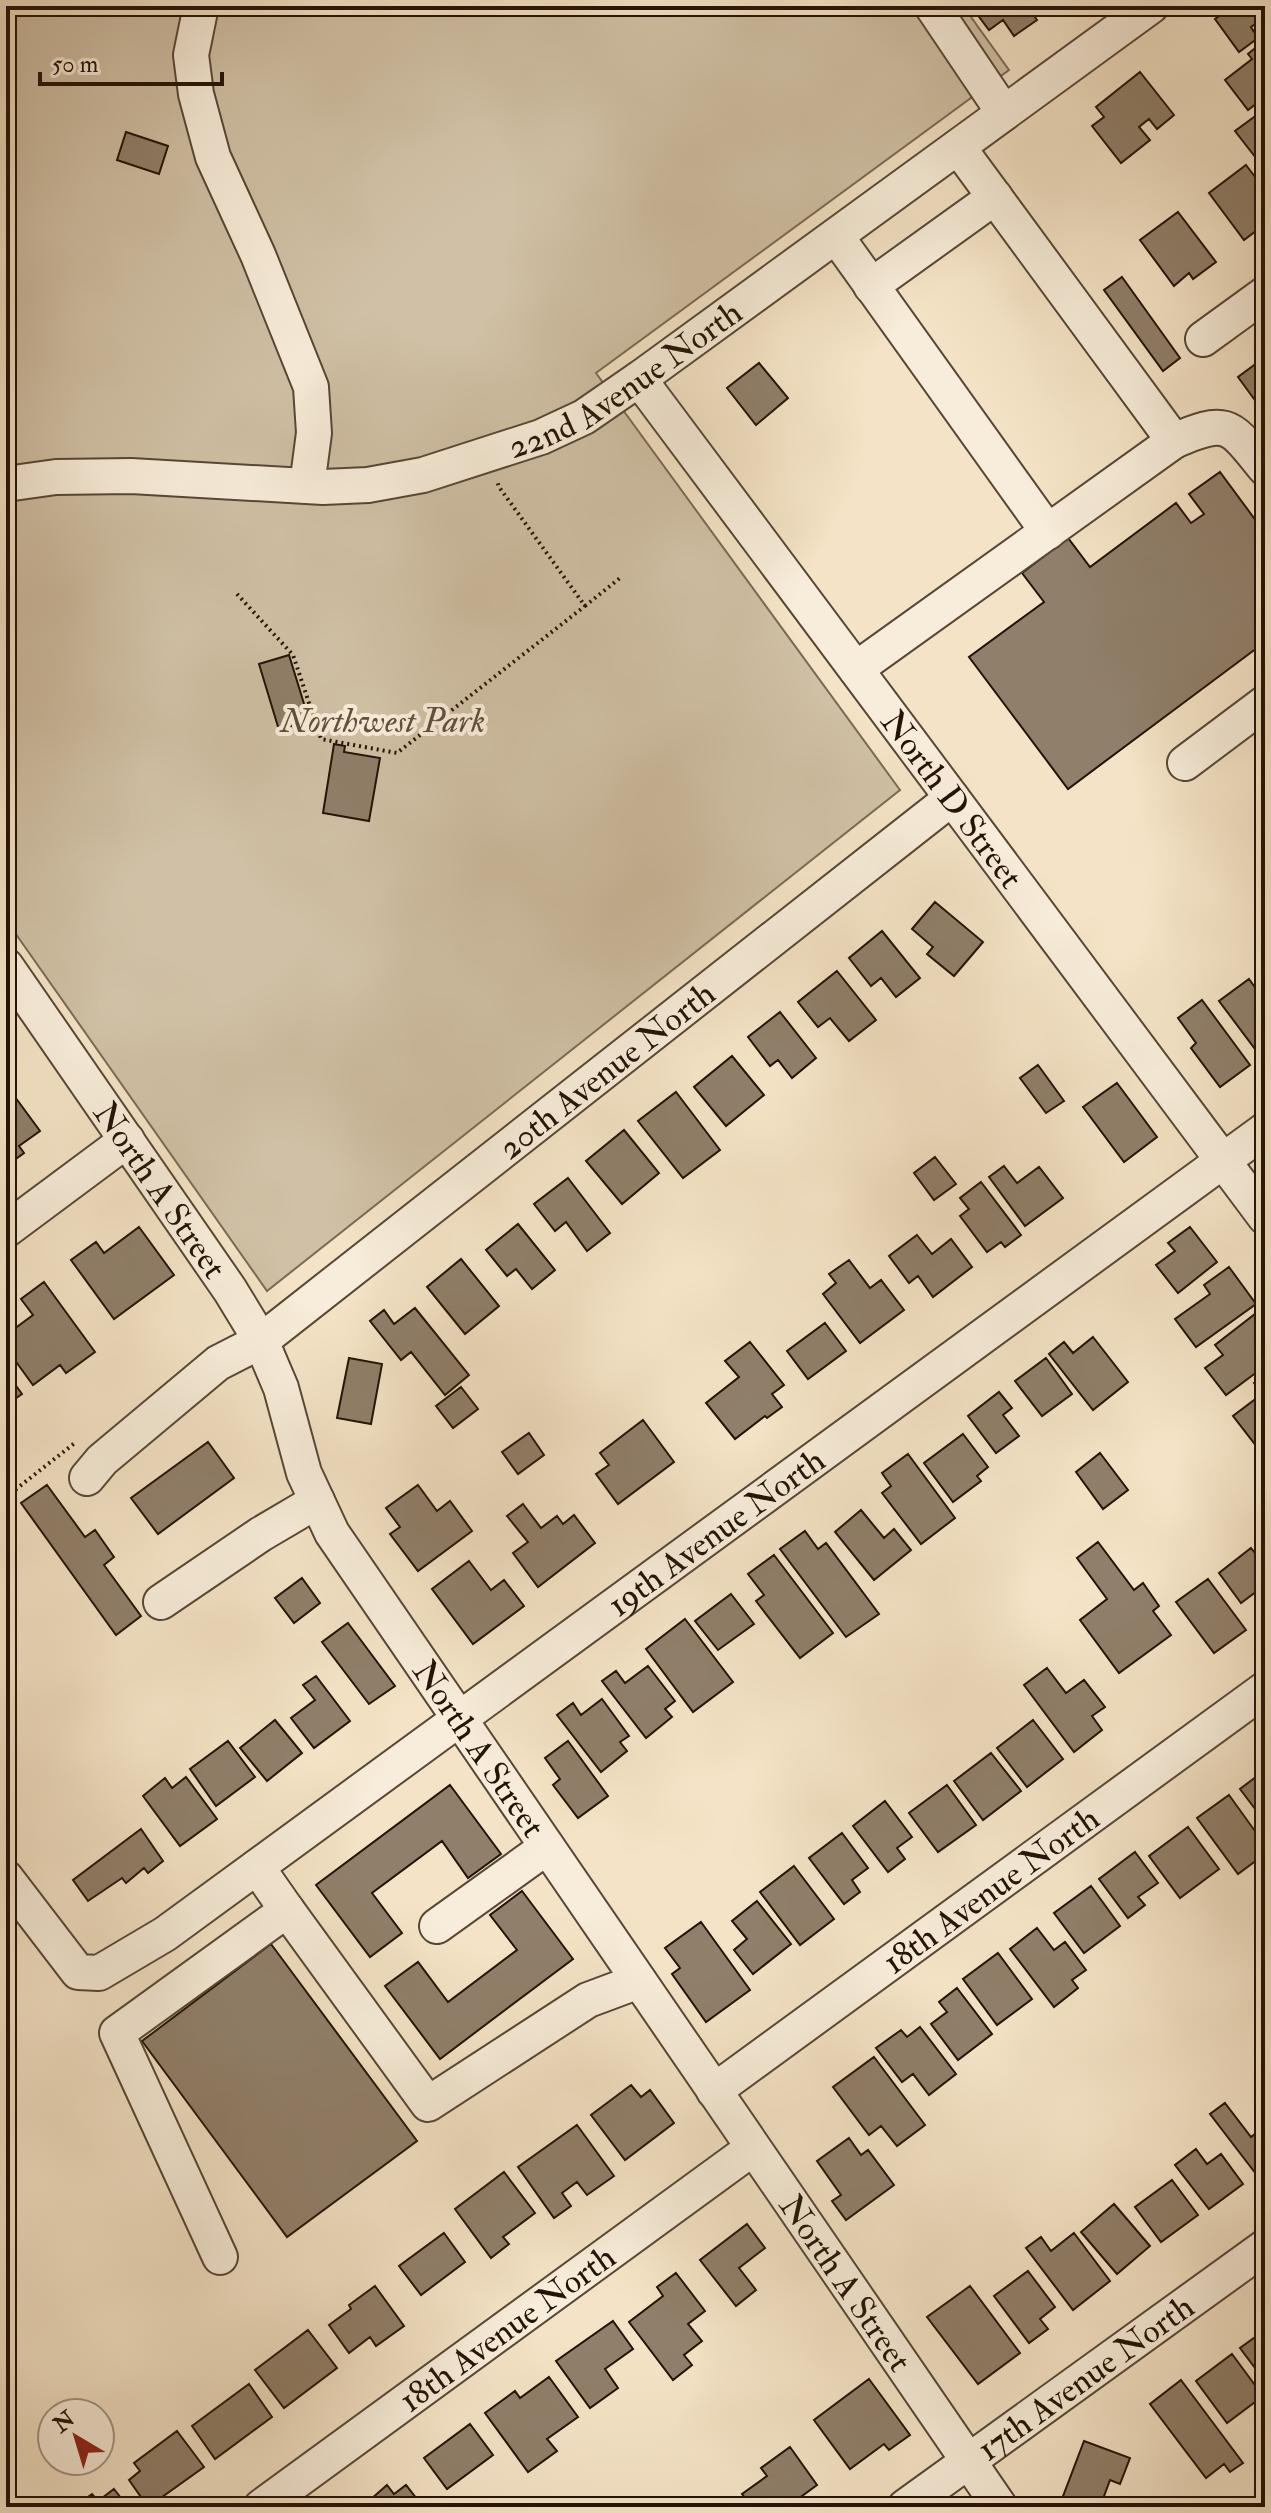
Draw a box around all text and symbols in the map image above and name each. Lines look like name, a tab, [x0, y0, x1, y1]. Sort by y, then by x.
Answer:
scale bar	[40, 36, 222, 86]
text: 50 m	[52, 49, 99, 80]
street label: 22nd Avenue North	[503, 291, 751, 469]
park label: Northwest Park	[279, 700, 485, 743]
street label: North D Street	[871, 702, 1032, 897]
street label: 20th Avenue North	[490, 972, 724, 1169]
street label: North A Street	[83, 1094, 236, 1287]
street label: 19th Avenue North	[599, 1439, 834, 1627]
street label: North A Street	[403, 1652, 554, 1846]
street label: 18th Avenue North	[875, 1797, 1108, 1984]
street label: North A Street	[769, 2187, 921, 2380]
street label: 18th Avenue North	[391, 2236, 624, 2422]
street label: 17th Avenue North	[969, 2285, 1203, 2471]
north arrow	[36, 2397, 116, 2477]
text: N	[47, 2405, 81, 2440]

